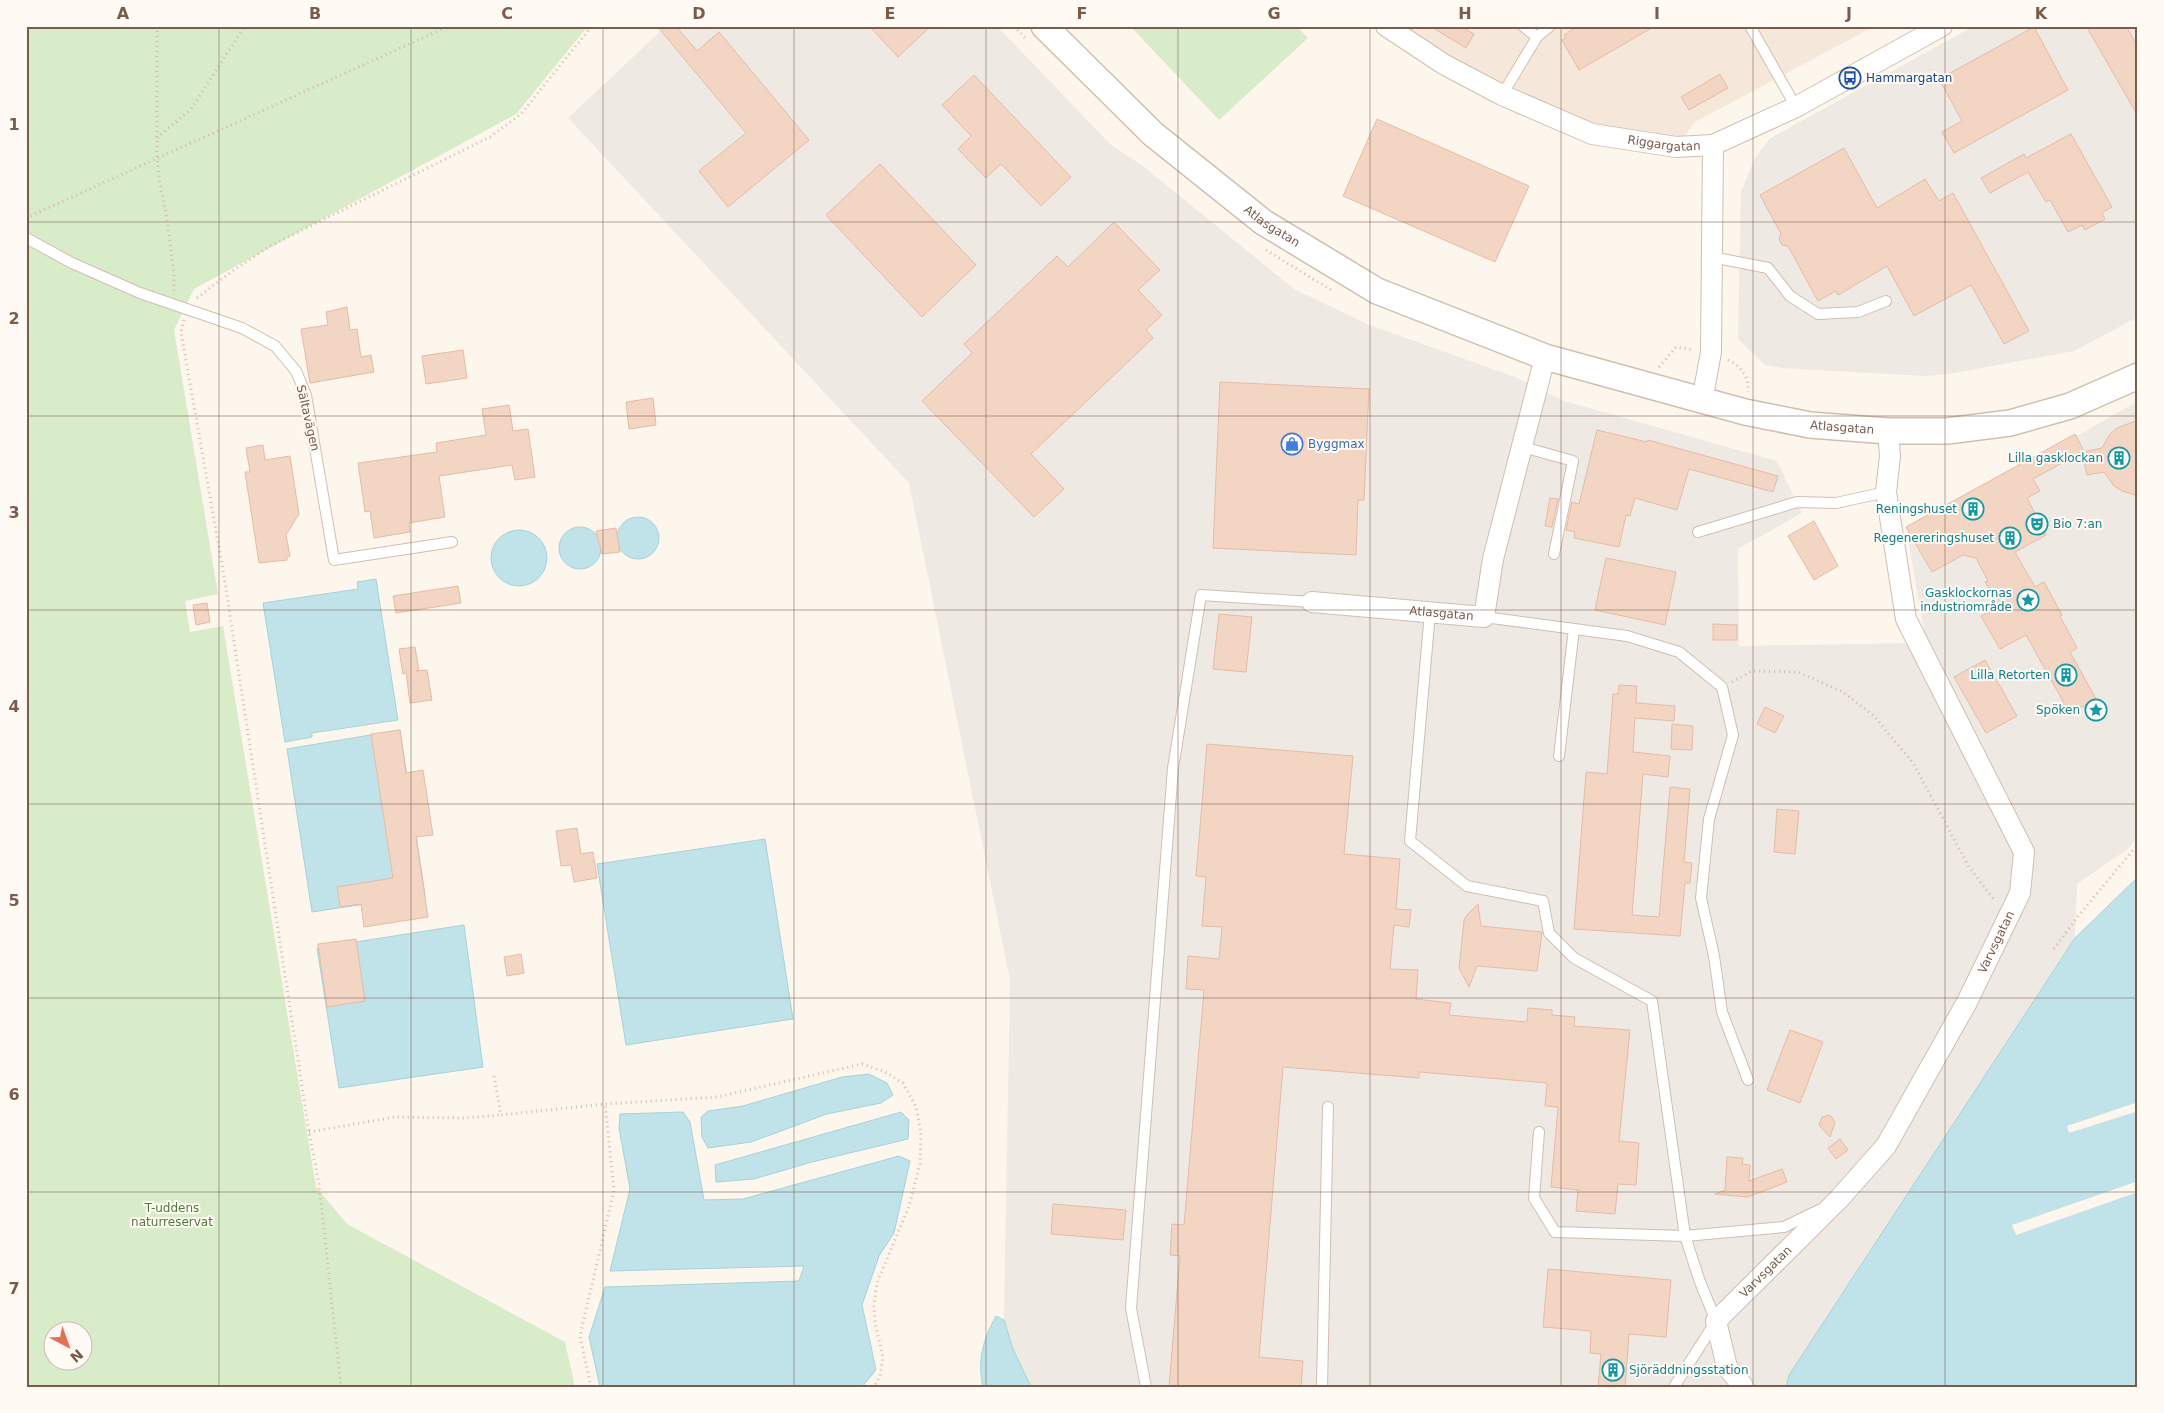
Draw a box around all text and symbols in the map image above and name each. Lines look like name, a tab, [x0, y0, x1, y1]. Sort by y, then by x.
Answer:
text: A	[117, 4, 130, 23]
text: B	[309, 4, 321, 23]
text: C	[501, 4, 513, 23]
text: D	[692, 4, 706, 23]
text: E	[885, 4, 895, 23]
text: F	[1077, 4, 1087, 23]
text: G	[1267, 4, 1281, 23]
text: H	[1458, 4, 1472, 23]
text: I	[1654, 4, 1660, 23]
text: J	[1845, 4, 1852, 23]
text: K	[2035, 4, 2048, 23]
bus stop icon: Hammargatan	[1838, 66, 1862, 90]
place label: Hammargatan	[1866, 71, 1952, 85]
text: 1	[8, 115, 20, 134]
street label: Riggargatan	[1626, 133, 1701, 154]
street label: Atlasgatan	[1241, 202, 1302, 250]
text: 2	[8, 309, 20, 328]
street label: Sältavägen	[294, 384, 322, 452]
street label: Atlasgatan	[1810, 418, 1875, 437]
shop icon: Byggmax	[1280, 432, 1304, 456]
place label: Byggmax	[1308, 437, 1365, 451]
building icon: Lilla gasklockan	[2107, 446, 2131, 470]
place label: Lilla gasklockan	[2008, 451, 2103, 465]
building icon: Reningshuset	[1961, 497, 1985, 521]
place label: Reningshuset	[1876, 502, 1957, 516]
text: 3	[8, 503, 20, 522]
theatre icon: Bio 7:an	[2025, 512, 2049, 536]
place label: Bio 7:an	[2053, 517, 2102, 531]
building icon: Regenereringshuset	[1998, 526, 2022, 550]
place label: Regenereringshuset	[1873, 531, 1994, 545]
place label: Gasklockornas industriområde	[1920, 586, 2012, 614]
place icon: Gasklockornas industriområde	[2016, 588, 2040, 612]
street label: Atlasgatan	[1409, 604, 1474, 623]
building icon: Lilla Retorten	[2054, 663, 2078, 687]
place label: Lilla Retorten	[1970, 668, 2050, 682]
text: 4	[8, 697, 20, 716]
place icon: Spöken	[2084, 698, 2108, 722]
place label: Spöken	[2036, 703, 2080, 717]
text: 5	[8, 891, 20, 910]
street label: Varvsgatan	[1975, 909, 2017, 976]
text: 6	[8, 1085, 20, 1104]
park label: T-uddens naturreservat	[131, 1201, 213, 1229]
street label: Varvsgatan	[1737, 1243, 1795, 1301]
text: 7	[8, 1279, 20, 1298]
north arrow	[42, 1320, 92, 1370]
text: N	[67, 1346, 86, 1366]
building icon: Sjöräddningsstation	[1601, 1358, 1625, 1382]
place label: Sjöräddningsstation	[1629, 1363, 1749, 1377]

